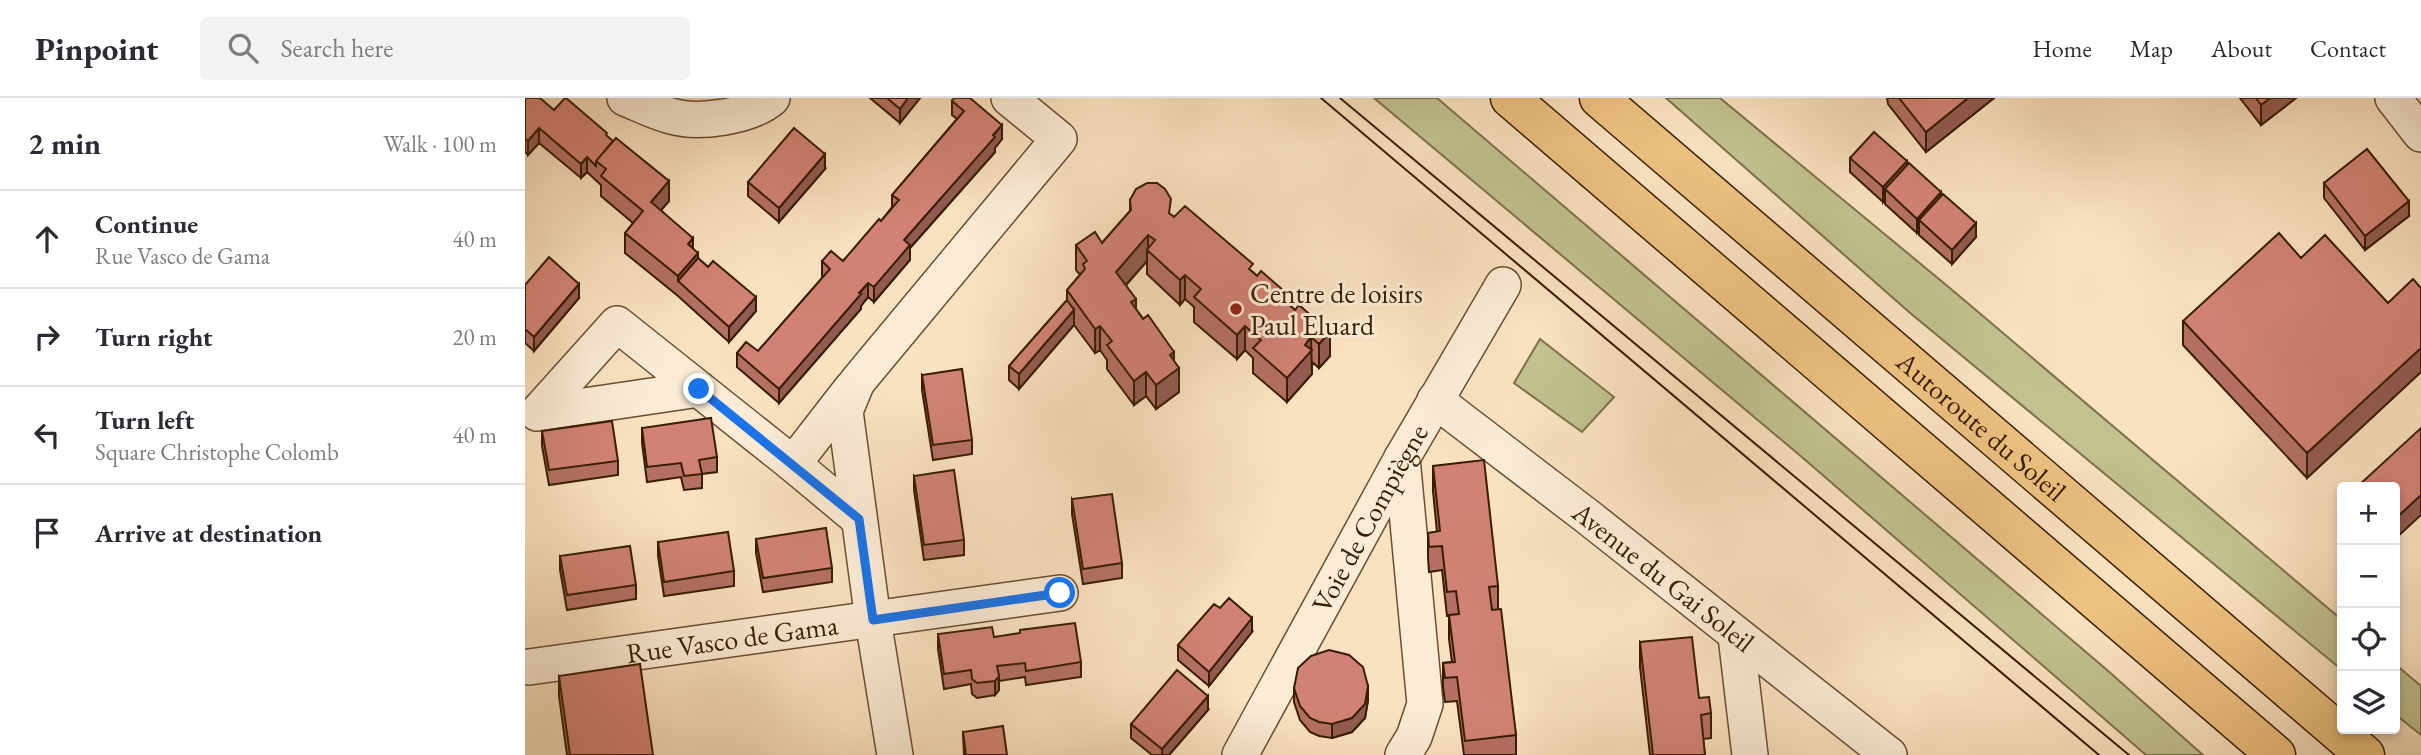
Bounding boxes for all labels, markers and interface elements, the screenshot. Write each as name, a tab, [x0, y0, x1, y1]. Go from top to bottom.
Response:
search box	[200, 17, 690, 80]
text: Pinpoint	[35, 27, 158, 70]
icon: search	[224, 29, 262, 67]
text: Search here	[280, 31, 393, 65]
text: Home	[2032, 33, 2092, 64]
text: Map	[2130, 33, 2173, 64]
text: About	[2211, 33, 2272, 64]
text: Contact	[2310, 33, 2386, 64]
text: 2 min	[28, 124, 101, 163]
text: Walk · 100 m	[383, 129, 497, 159]
text: Continue	[95, 207, 198, 241]
icon: ahead	[28, 220, 66, 258]
text: 40 m	[452, 224, 497, 254]
text: Rue Vasco de Gama	[95, 241, 270, 271]
place label: Centre de loisirs Paul Eluard	[1250, 275, 1423, 343]
marker: Centre de loisirs Paul Eluard	[1228, 301, 1244, 317]
icon: right	[28, 318, 66, 356]
text: Turn right	[95, 320, 213, 354]
text: 20 m	[452, 322, 497, 352]
street label: Autoroute du Soleil	[1888, 343, 2074, 509]
route end	[683, 373, 714, 404]
text: Turn left	[95, 403, 194, 437]
icon: left	[28, 416, 66, 454]
street label: Voie de Compiègne	[1303, 417, 1436, 619]
text: 40 m	[452, 420, 497, 450]
text: Square Christophe Colomb	[95, 437, 339, 467]
map controls	[2337, 482, 2400, 734]
button: +	[2337, 482, 2400, 545]
street label: Avenue du Gai Soleil	[1565, 493, 1762, 660]
icon: arrive	[28, 514, 66, 552]
text: Arrive at destination	[95, 516, 322, 550]
button: −	[2337, 545, 2400, 608]
route start	[1044, 577, 1075, 608]
street label: Rue Vasco de Gama	[624, 606, 841, 671]
button: locate	[2337, 608, 2400, 671]
button: layers	[2337, 671, 2400, 734]

